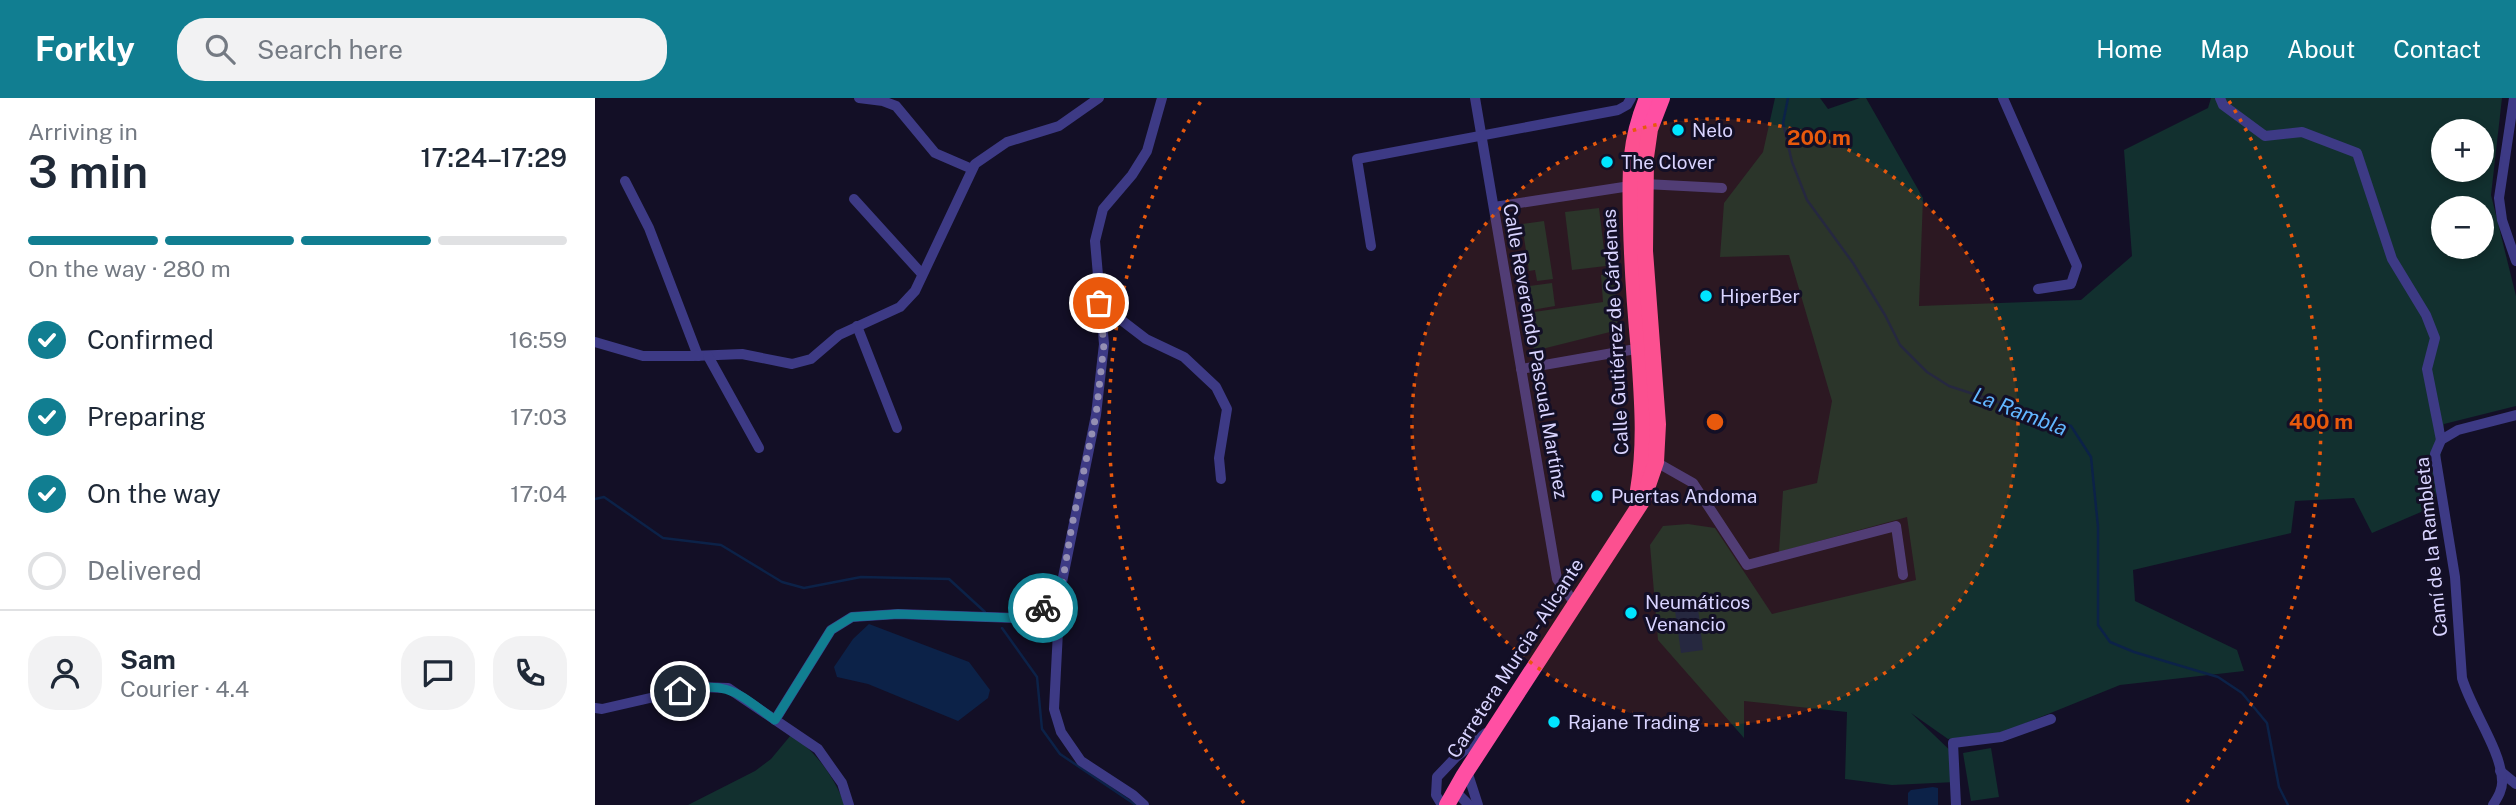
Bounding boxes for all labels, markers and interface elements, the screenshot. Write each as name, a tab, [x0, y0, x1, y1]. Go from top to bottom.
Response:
search box	[177, 18, 667, 81]
text: Forkly	[35, 30, 135, 68]
icon: search	[201, 30, 239, 68]
text: Search here	[257, 34, 403, 65]
text: Home	[2096, 35, 2162, 63]
text: Map	[2200, 35, 2249, 63]
text: About	[2287, 35, 2355, 63]
text: Contact	[2393, 35, 2481, 63]
text: Arriving in	[28, 118, 138, 145]
place label: Nelo	[1692, 119, 1733, 141]
map controls	[2431, 119, 2494, 259]
button: +	[2431, 119, 2494, 182]
marker: Nelo	[1670, 122, 1686, 138]
text: 200 m	[1787, 125, 1851, 150]
text: 17:24–17:29	[421, 142, 567, 173]
text: 3 min	[28, 144, 148, 198]
place label: The Clover	[1621, 151, 1715, 173]
marker: The Clover	[1599, 154, 1615, 170]
button: −	[2431, 196, 2494, 259]
street label: Calle Reverendo Pascual Martínez	[1499, 202, 1573, 500]
street label: Calle Gutiérrez de Cárdenas	[1598, 208, 1632, 456]
text: On the way · 280 m	[28, 255, 231, 282]
pin	[1069, 273, 1129, 333]
icon: bag	[1080, 284, 1118, 322]
place label: HiperBer	[1720, 285, 1800, 307]
marker: HiperBer	[1698, 288, 1714, 304]
icon: check	[28, 321, 66, 359]
text: Confirmed	[87, 324, 214, 355]
text: 16:59	[509, 326, 567, 353]
water label: La Rambla	[1969, 382, 2071, 441]
icon: check	[28, 398, 66, 436]
text: Preparing	[87, 401, 206, 432]
text: 17:03	[510, 403, 567, 430]
text: 400 m	[2289, 409, 2353, 434]
centre of rings	[1703, 410, 1727, 434]
street label: Camí de la Rambleta	[2411, 456, 2451, 638]
icon: check	[28, 475, 66, 513]
text: On the way	[87, 478, 221, 509]
text: 17:04	[510, 480, 567, 507]
place label: Puertas Andoma	[1611, 485, 1757, 507]
marker: Puertas Andoma	[1589, 488, 1605, 504]
street label: Carretera Murcia - Alicante	[1442, 554, 1588, 762]
text: Delivered	[87, 555, 202, 586]
courier	[1008, 573, 1078, 643]
icon: bike	[1024, 589, 1062, 627]
place label: Neumáticos Venancio	[1645, 591, 1750, 635]
marker: Neumáticos Venancio	[1623, 605, 1639, 621]
button: person	[28, 636, 102, 710]
button: chat	[401, 636, 475, 710]
button: phone	[493, 636, 567, 710]
text: Sam	[120, 644, 176, 675]
pin	[650, 661, 710, 721]
icon: home	[661, 672, 699, 710]
text: Courier · 4.4	[120, 675, 249, 702]
place label: Rajane Trading	[1568, 711, 1700, 733]
marker: Rajane Trading	[1546, 714, 1562, 730]

